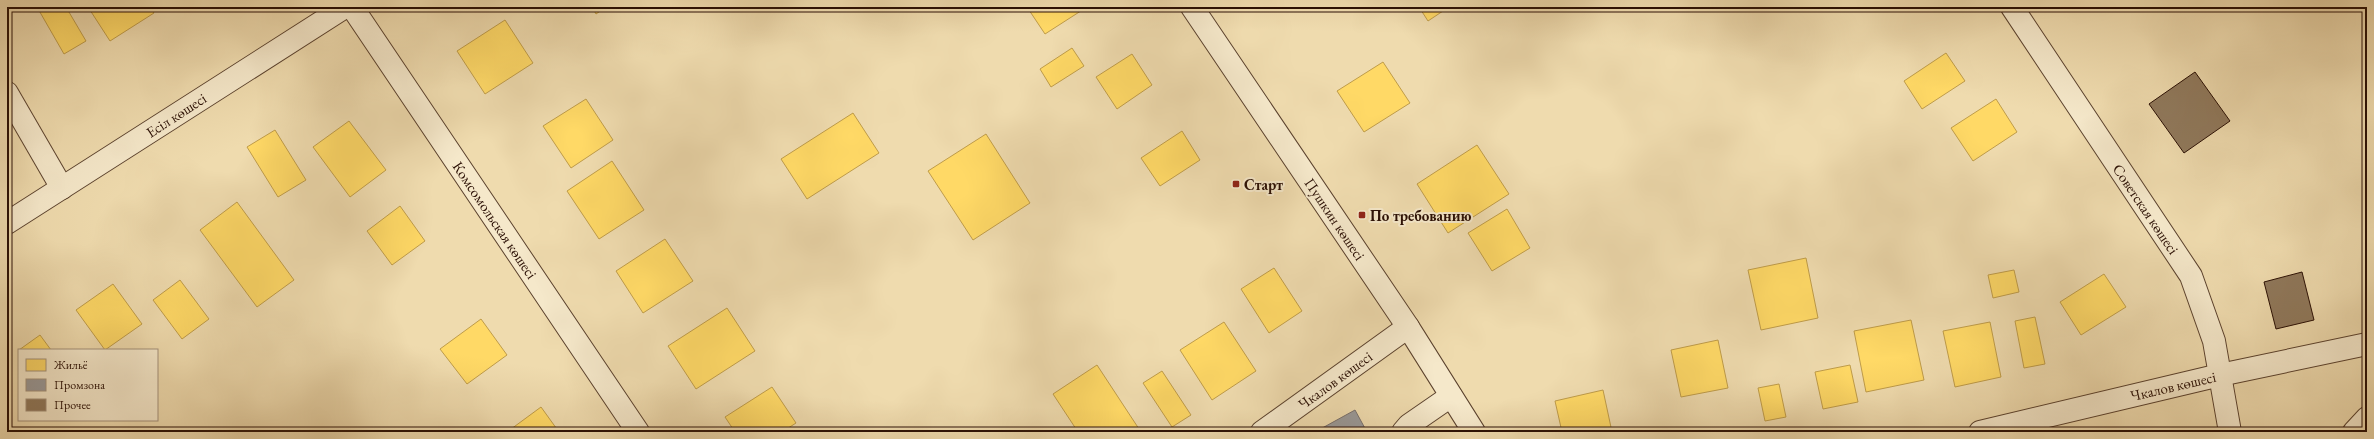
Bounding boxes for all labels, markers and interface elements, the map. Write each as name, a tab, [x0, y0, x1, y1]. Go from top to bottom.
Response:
street label: Есіл көшесі	[142, 88, 210, 142]
street label: Комсомольская көшесі	[449, 158, 542, 283]
street label: Советская көшесі	[2109, 160, 2183, 258]
street label: Пушкин көшесі	[1300, 174, 1370, 264]
place label: Старт	[1244, 175, 1283, 194]
marker: Старт	[1231, 179, 1241, 189]
place label: По требованию	[1370, 206, 1472, 225]
marker: По требованию	[1357, 210, 1367, 220]
street label: Чкалов көшесі	[1294, 346, 1376, 413]
legend	[18, 349, 158, 421]
text: Жильё	[53, 357, 88, 373]
street label: Чкалов көшесі	[2128, 367, 2218, 405]
text: Промзона	[54, 377, 105, 393]
text: Прочее	[54, 397, 91, 413]

